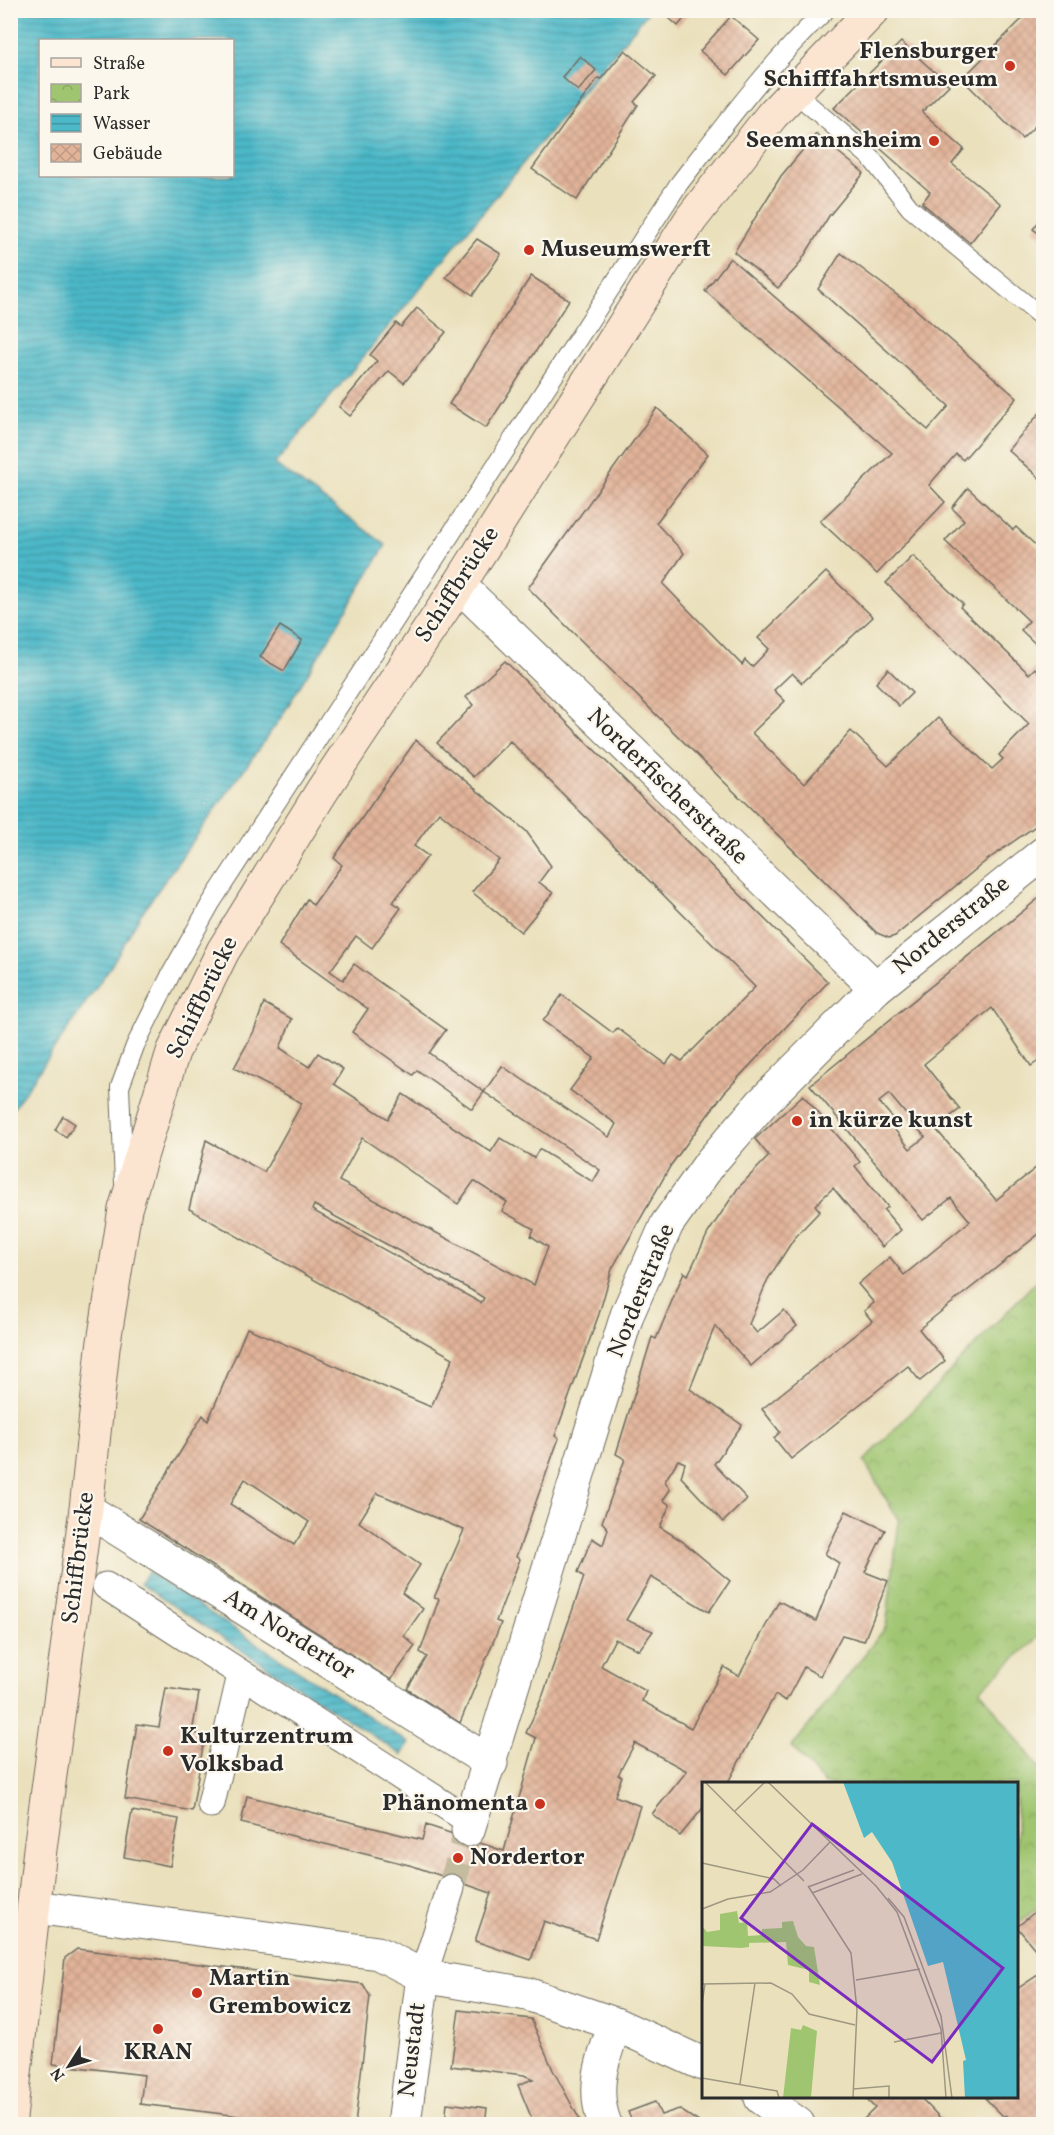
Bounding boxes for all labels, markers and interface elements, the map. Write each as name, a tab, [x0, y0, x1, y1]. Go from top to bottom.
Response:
place label: Flensburger Schifffahrtsmuseum	[763, 35, 998, 97]
legend	[39, 39, 234, 177]
text: Straße	[93, 52, 145, 77]
marker: Flensburger Schifffahrtsmuseum	[1003, 59, 1017, 73]
text: Park	[93, 82, 130, 107]
text: Wasser	[93, 112, 151, 137]
place label: Seemannsheim	[746, 124, 922, 158]
marker: Seemannsheim	[927, 134, 941, 148]
text: Gebäude	[93, 142, 162, 167]
place label: Museumswerft	[541, 233, 711, 267]
marker: Museumswerft	[522, 243, 536, 257]
street label: Schiffbrücke	[408, 520, 508, 650]
street label: Norderfischerstraße	[579, 701, 755, 873]
street label: Norderstraße	[886, 868, 1018, 984]
street label: Schiffbrücke	[159, 931, 247, 1065]
place label: in kürze kunst	[809, 1104, 973, 1138]
marker: in kürze kunst	[790, 1114, 804, 1128]
street label: Norderstraße	[600, 1219, 684, 1363]
street label: Schiffbrücke	[54, 1490, 104, 1626]
street label: Am Nordertor	[217, 1581, 361, 1689]
place label: Kulturzentrum Volksbad	[180, 1720, 354, 1782]
marker: Kulturzentrum Volksbad	[161, 1744, 175, 1758]
inset map	[702, 1782, 1018, 2099]
place label: Phänomenta	[382, 1787, 528, 1821]
marker: Phänomenta	[533, 1797, 547, 1811]
place label: Nordertor	[470, 1841, 585, 1875]
marker: Nordertor	[451, 1851, 465, 1865]
place label: Martin Grembowicz	[209, 1962, 351, 2024]
marker: Martin Grembowicz	[190, 1986, 204, 2000]
street label: Neustadt	[390, 2001, 436, 2099]
marker: KRAN	[151, 2022, 165, 2036]
north arrow	[39, 2036, 99, 2096]
place label: KRAN	[124, 2036, 192, 2070]
text: N	[46, 2062, 71, 2085]

